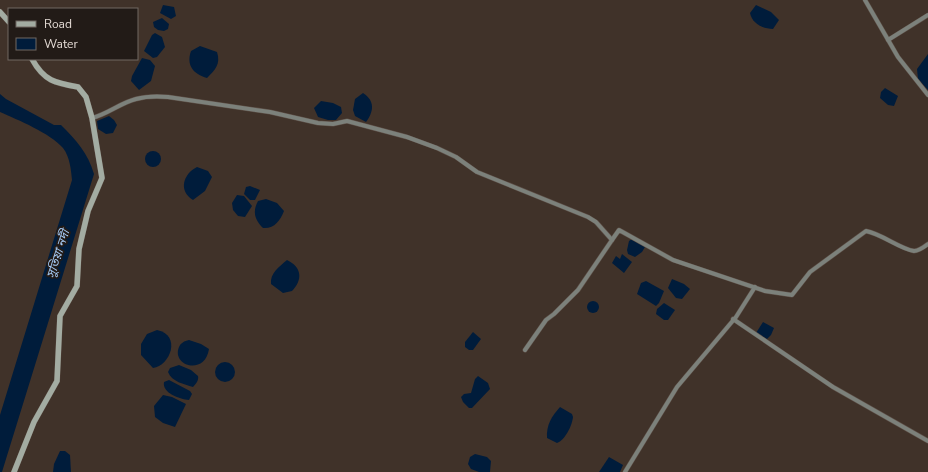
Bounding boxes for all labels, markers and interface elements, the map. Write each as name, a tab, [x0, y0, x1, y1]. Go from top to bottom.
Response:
legend	[8, 8, 138, 60]
text: Road	[44, 16, 72, 32]
text: Water	[44, 36, 78, 52]
water label: সুতিয়া নদী	[43, 225, 74, 280]

